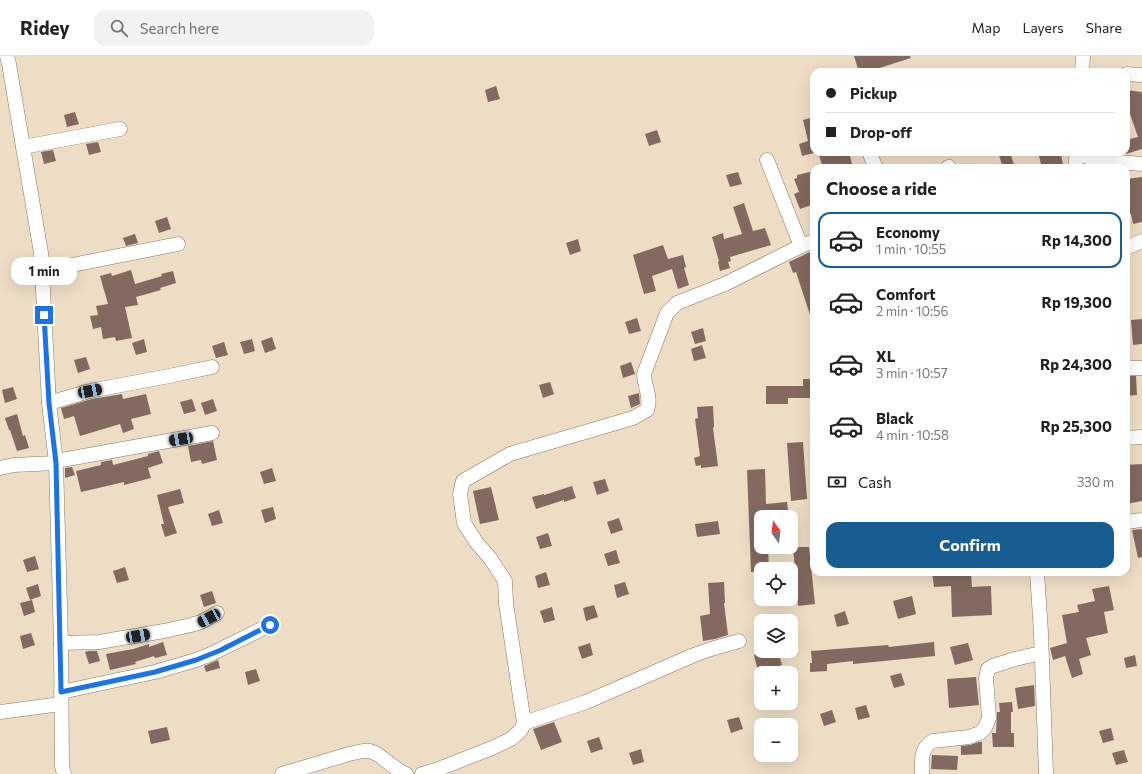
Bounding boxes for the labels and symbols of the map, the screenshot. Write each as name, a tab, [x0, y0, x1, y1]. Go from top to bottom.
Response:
callout: 1 min	[11, 257, 77, 285]
route end	[35, 306, 53, 324]
car	[77, 383, 103, 399]
car	[168, 431, 194, 447]
north arrow	[754, 510, 798, 554]
car	[196, 607, 222, 629]
route start	[261, 616, 279, 634]
car	[125, 628, 151, 644]

